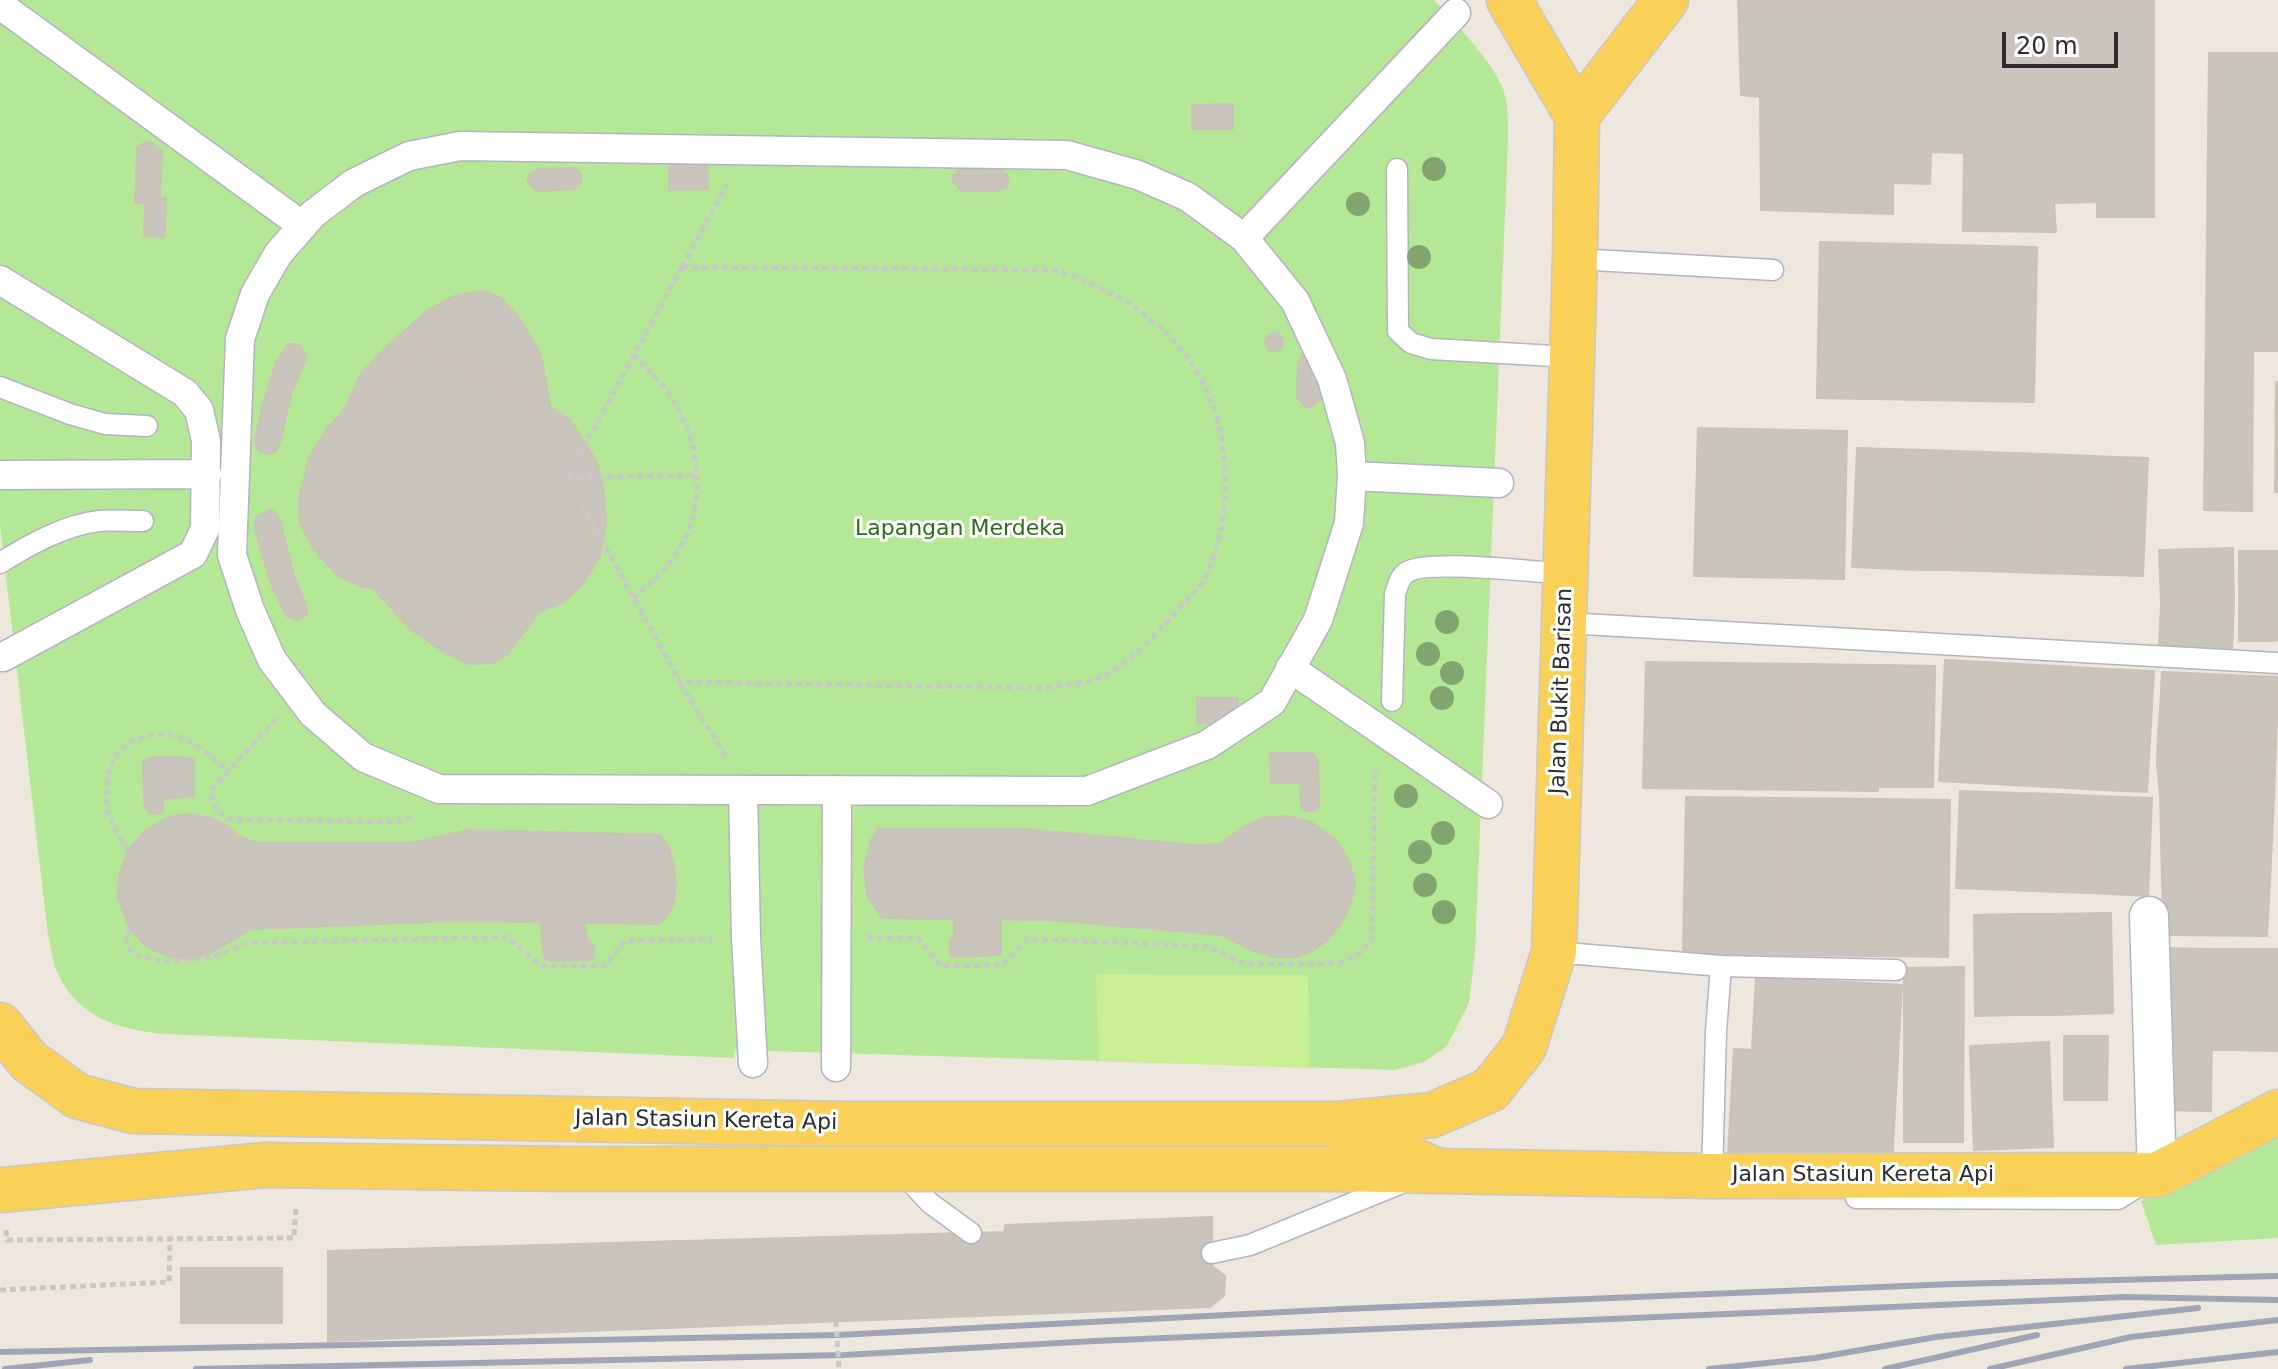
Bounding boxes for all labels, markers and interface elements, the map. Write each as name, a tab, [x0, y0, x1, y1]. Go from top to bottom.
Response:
scale bar	[2006, 16, 2122, 66]
text: 20 m	[2016, 32, 2078, 60]
park label: Lapangan Merdeka	[855, 516, 1065, 542]
street label: Jalan Bukit Barisan	[1545, 587, 1579, 795]
street label: Jalan Stasiun Kereta Api	[575, 1106, 837, 1136]
street label: Jalan Stasiun Kereta Api	[1732, 1162, 1994, 1188]

